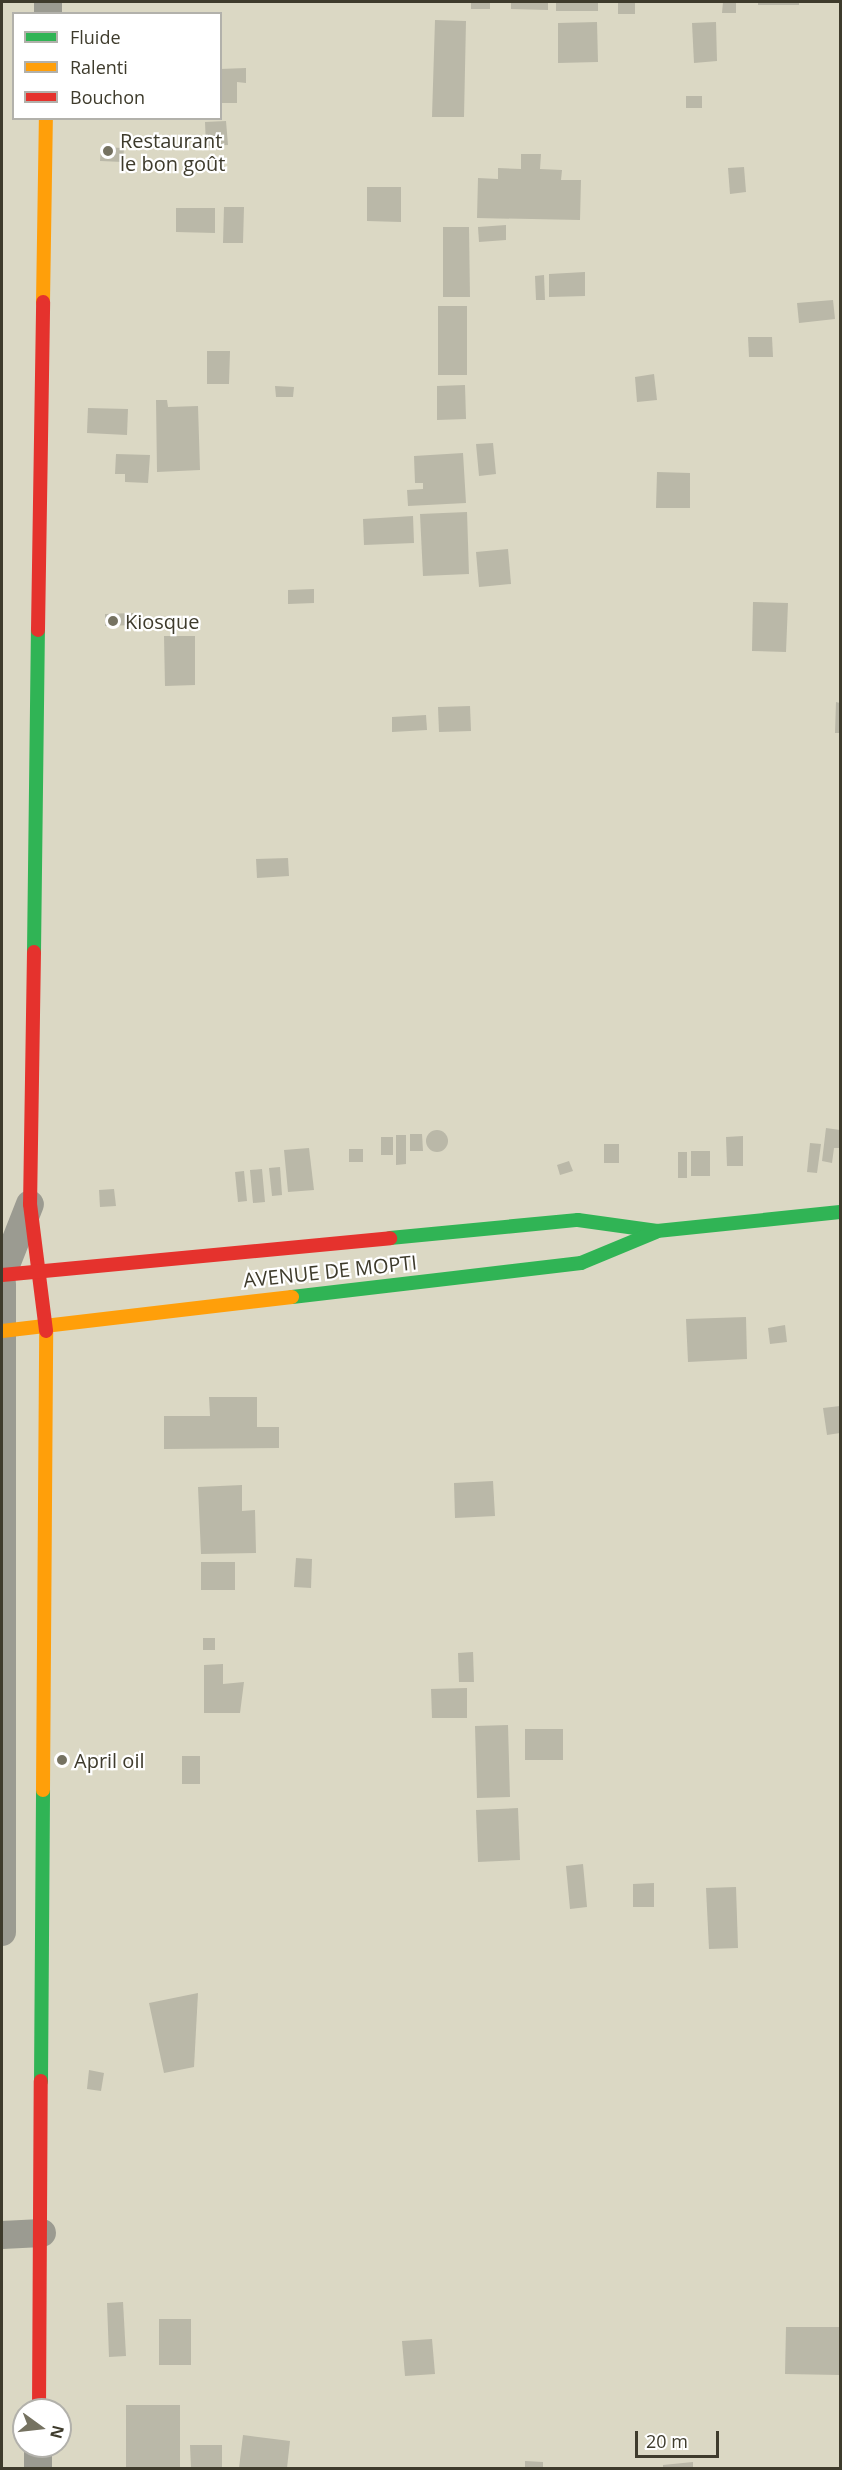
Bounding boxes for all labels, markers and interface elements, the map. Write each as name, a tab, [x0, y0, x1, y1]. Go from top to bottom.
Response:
legend	[12, 12, 222, 120]
text: Fluide	[70, 25, 121, 49]
text: Ralenti	[70, 55, 128, 79]
text: Bouchon	[70, 85, 145, 109]
place label: Restaurant le bon goût	[120, 128, 225, 175]
marker: Restaurant le bon goût	[101, 144, 115, 158]
place label: Kiosque	[125, 609, 200, 633]
marker: Kiosque	[106, 614, 120, 628]
street label: AVENUE DE MOPTI	[242, 1250, 418, 1292]
place label: April oil	[74, 1748, 144, 1772]
marker: April oil	[55, 1753, 69, 1767]
north arrow	[12, 2398, 72, 2458]
scale bar	[638, 2419, 722, 2457]
text: N	[45, 2423, 70, 2441]
text: 20 m	[646, 2429, 688, 2453]

